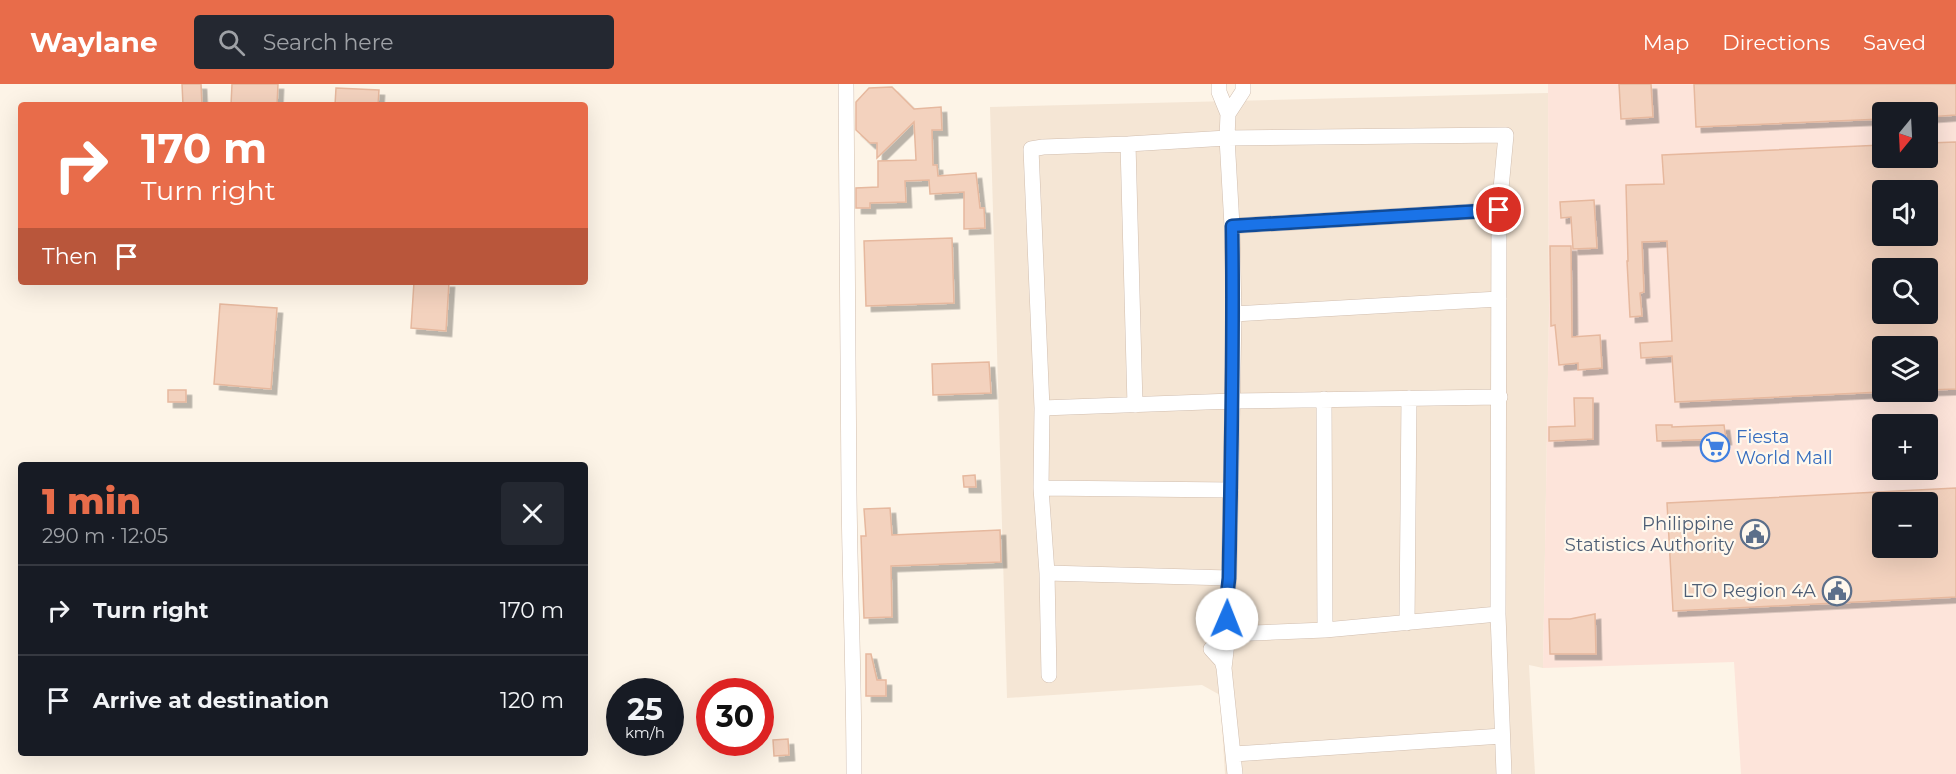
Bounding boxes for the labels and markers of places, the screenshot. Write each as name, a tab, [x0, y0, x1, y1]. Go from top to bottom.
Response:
pin	[1473, 184, 1524, 235]
place label: Fiesta World Mall	[1736, 426, 1833, 469]
supermarket icon: Fiesta World Mall	[1699, 431, 1731, 463]
place label: Philippine Statistics Authority	[1565, 513, 1734, 556]
public building icon: Philippine Statistics Authority	[1739, 518, 1771, 550]
public building icon: LTO Region 4A	[1821, 575, 1853, 607]
place label: LTO Region 4A	[1683, 580, 1816, 602]

